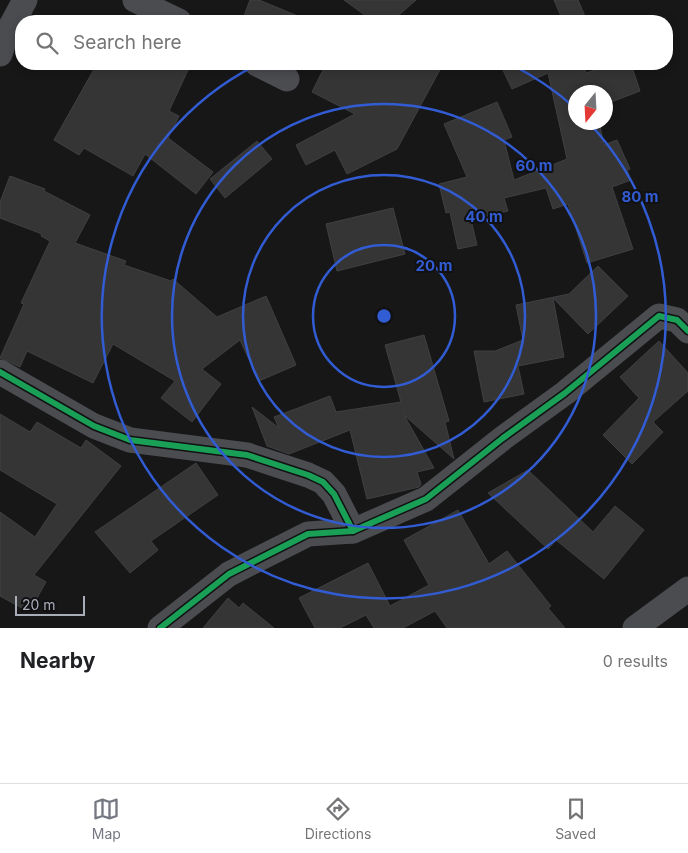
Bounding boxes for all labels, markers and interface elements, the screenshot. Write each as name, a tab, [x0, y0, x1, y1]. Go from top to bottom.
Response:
search box	[15, 15, 673, 70]
icon: search	[33, 29, 61, 57]
text: Search here	[73, 31, 182, 54]
north arrow	[568, 85, 613, 130]
text: 60 m	[515, 156, 553, 175]
text: 80 m	[621, 187, 659, 206]
text: 40 m	[465, 207, 503, 226]
text: 20 m	[416, 256, 452, 275]
centre of rings	[375, 307, 393, 325]
scale bar	[15, 593, 85, 616]
text: 20 m	[22, 596, 56, 613]
text: Nearby	[20, 648, 95, 673]
text: 0 results	[603, 651, 668, 671]
tab: Map	[92, 795, 121, 842]
tab: Directions	[305, 795, 371, 842]
tab: Saved	[555, 795, 596, 842]

